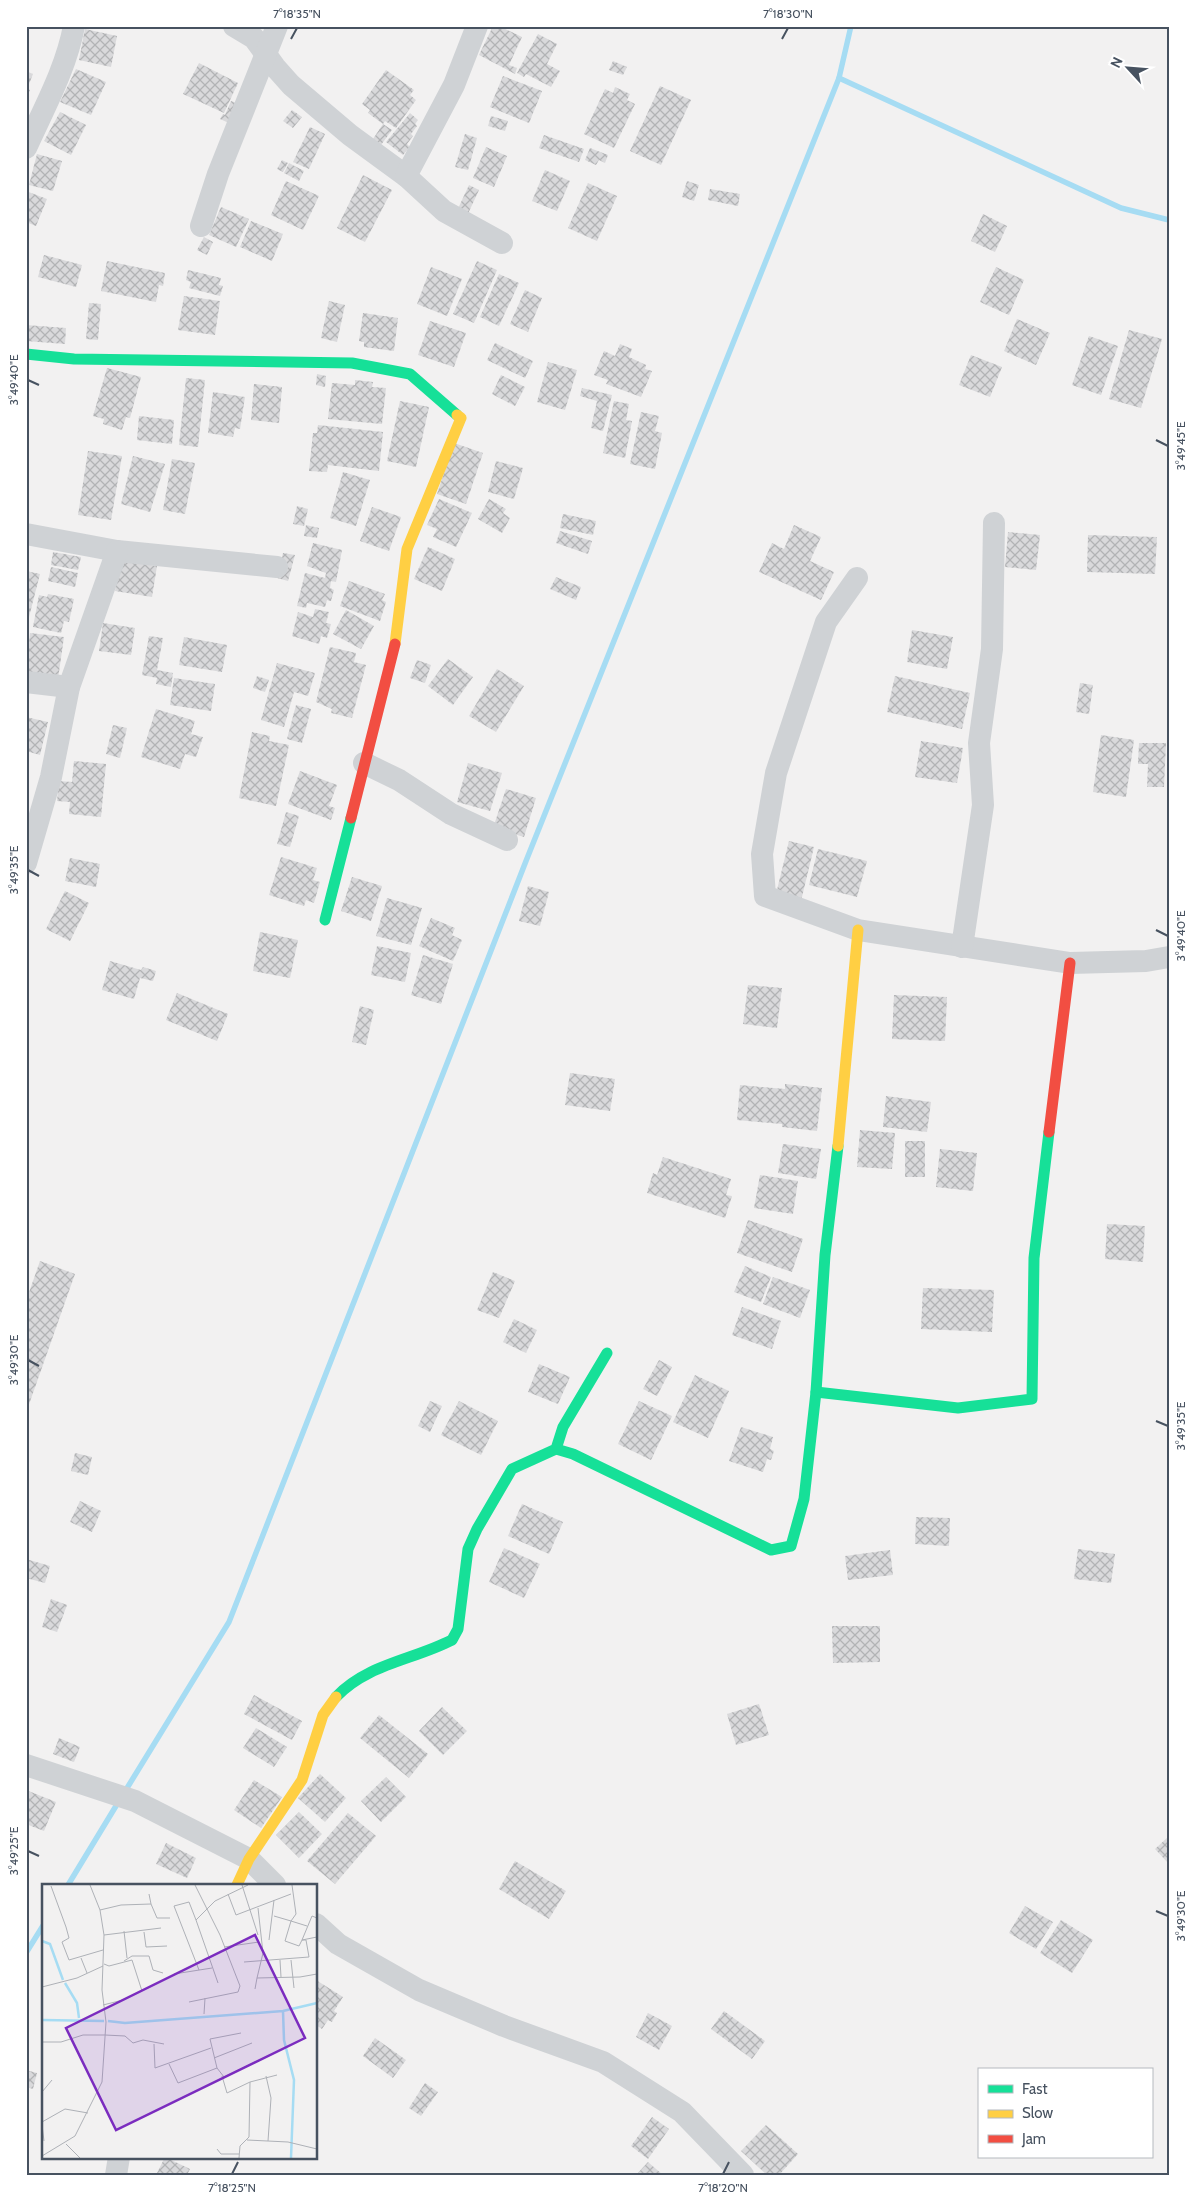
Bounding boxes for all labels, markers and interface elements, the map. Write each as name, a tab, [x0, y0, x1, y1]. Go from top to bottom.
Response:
text: 7°18'35"N	[273, 6, 321, 21]
text: 7°18'30"N	[763, 6, 813, 21]
north arrow	[1102, 42, 1152, 92]
text: N	[1106, 54, 1127, 71]
text: 3°49'40"E	[6, 354, 21, 406]
text: 3°49'45"E	[1173, 421, 1188, 471]
text: 3°49'35"E	[6, 845, 21, 894]
text: 3°49'40"E	[1173, 910, 1188, 962]
text: 3°49'30"E	[6, 1334, 21, 1385]
text: 3°49'35"E	[1173, 1401, 1188, 1450]
text: 3°49'25"E	[6, 1826, 21, 1875]
inset map	[42, 1884, 318, 2158]
text: 3°49'30"E	[1173, 1890, 1188, 1941]
legend	[978, 2068, 1152, 2158]
text: Fast	[1022, 2080, 1047, 2098]
text: Slow	[1022, 2104, 1053, 2122]
text: Jam	[1021, 2130, 1046, 2148]
text: 7°18'25"N	[208, 2180, 256, 2195]
text: 7°18'20"N	[698, 2180, 748, 2195]

